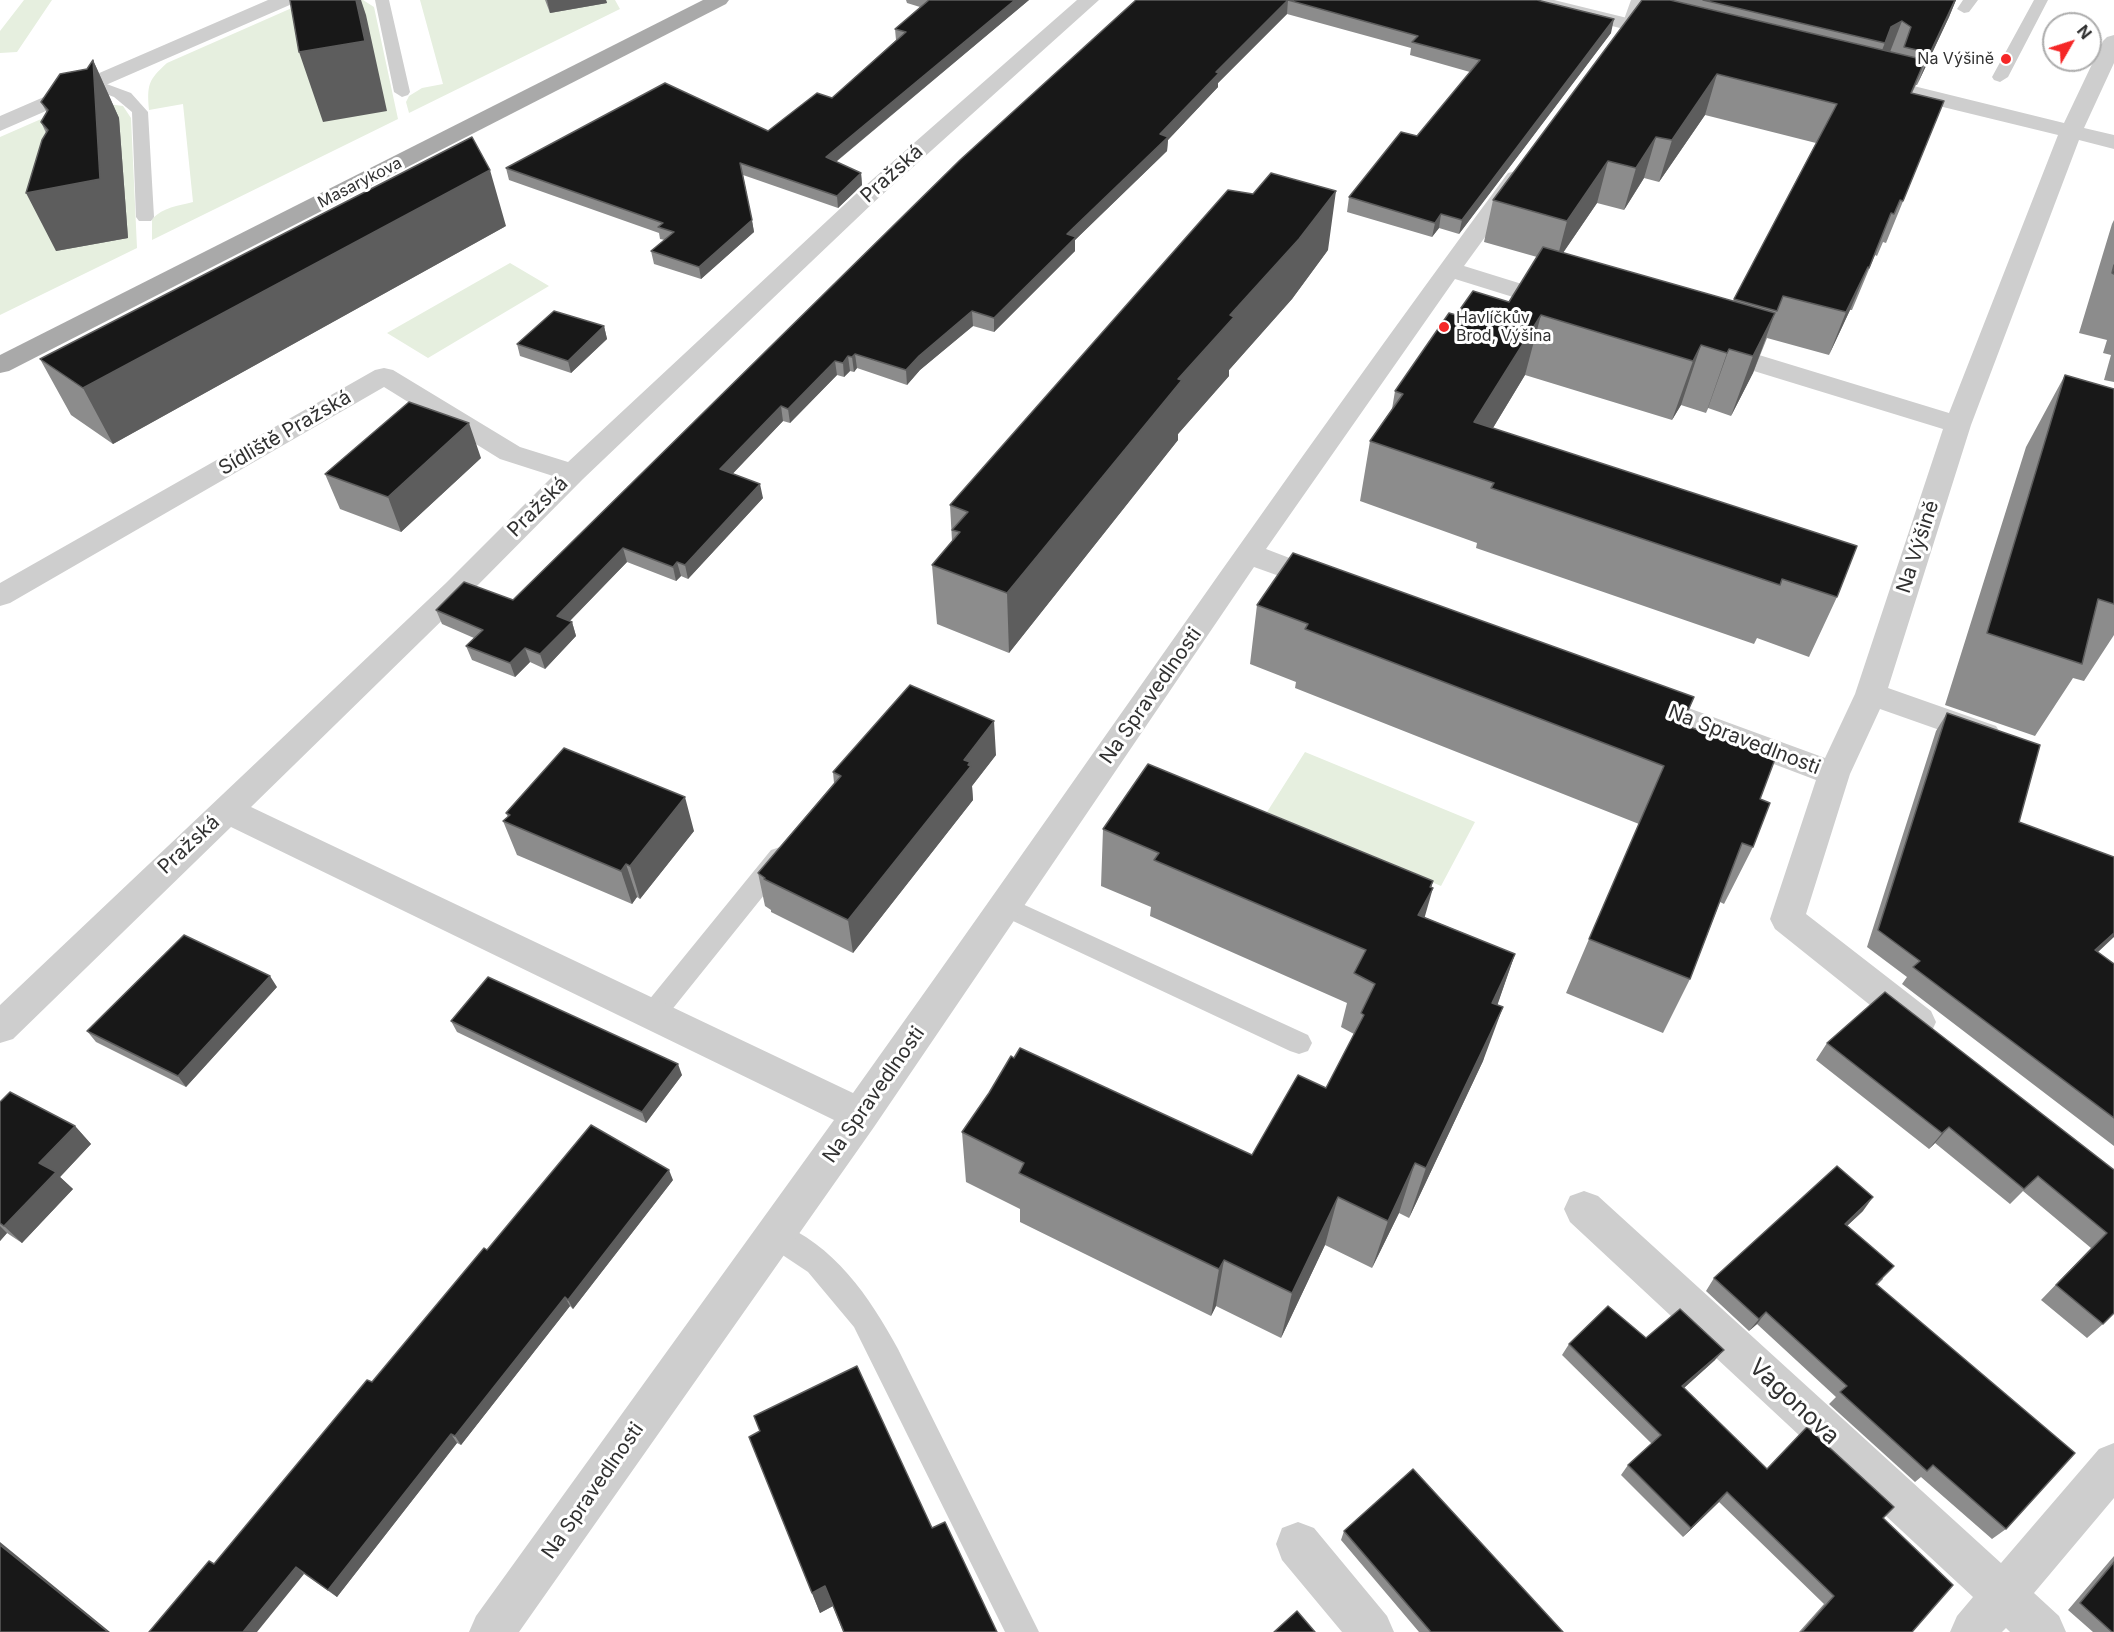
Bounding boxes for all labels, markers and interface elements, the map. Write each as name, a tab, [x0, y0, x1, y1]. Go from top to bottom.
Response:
north arrow	[2042, 12, 2102, 72]
text: N	[2073, 21, 2096, 43]
place label: Na Výšině	[1917, 49, 1994, 69]
marker: Na Výšině	[1999, 52, 2013, 66]
street label: Pražská	[856, 140, 928, 208]
street label: Masarykova	[315, 154, 405, 212]
place label: Havlíčkův Brod, Výšina	[1456, 308, 1552, 346]
marker: Havlíčkův Brod, Výšina	[1437, 320, 1451, 334]
street label: Sídliště Pražská	[214, 385, 356, 481]
street label: Pražská	[503, 472, 573, 542]
street label: Na Výšině	[1892, 498, 1944, 596]
street label: Na Spravedlnosti	[1095, 623, 1207, 769]
street label: Na Spravedlnosti	[1665, 700, 1823, 780]
street label: Pražská	[153, 811, 225, 879]
street label: Na Spravedlnosti	[818, 1022, 930, 1168]
street label: Vagonova	[1743, 1353, 1845, 1451]
street label: Na Spravedlnosti	[537, 1418, 649, 1564]

